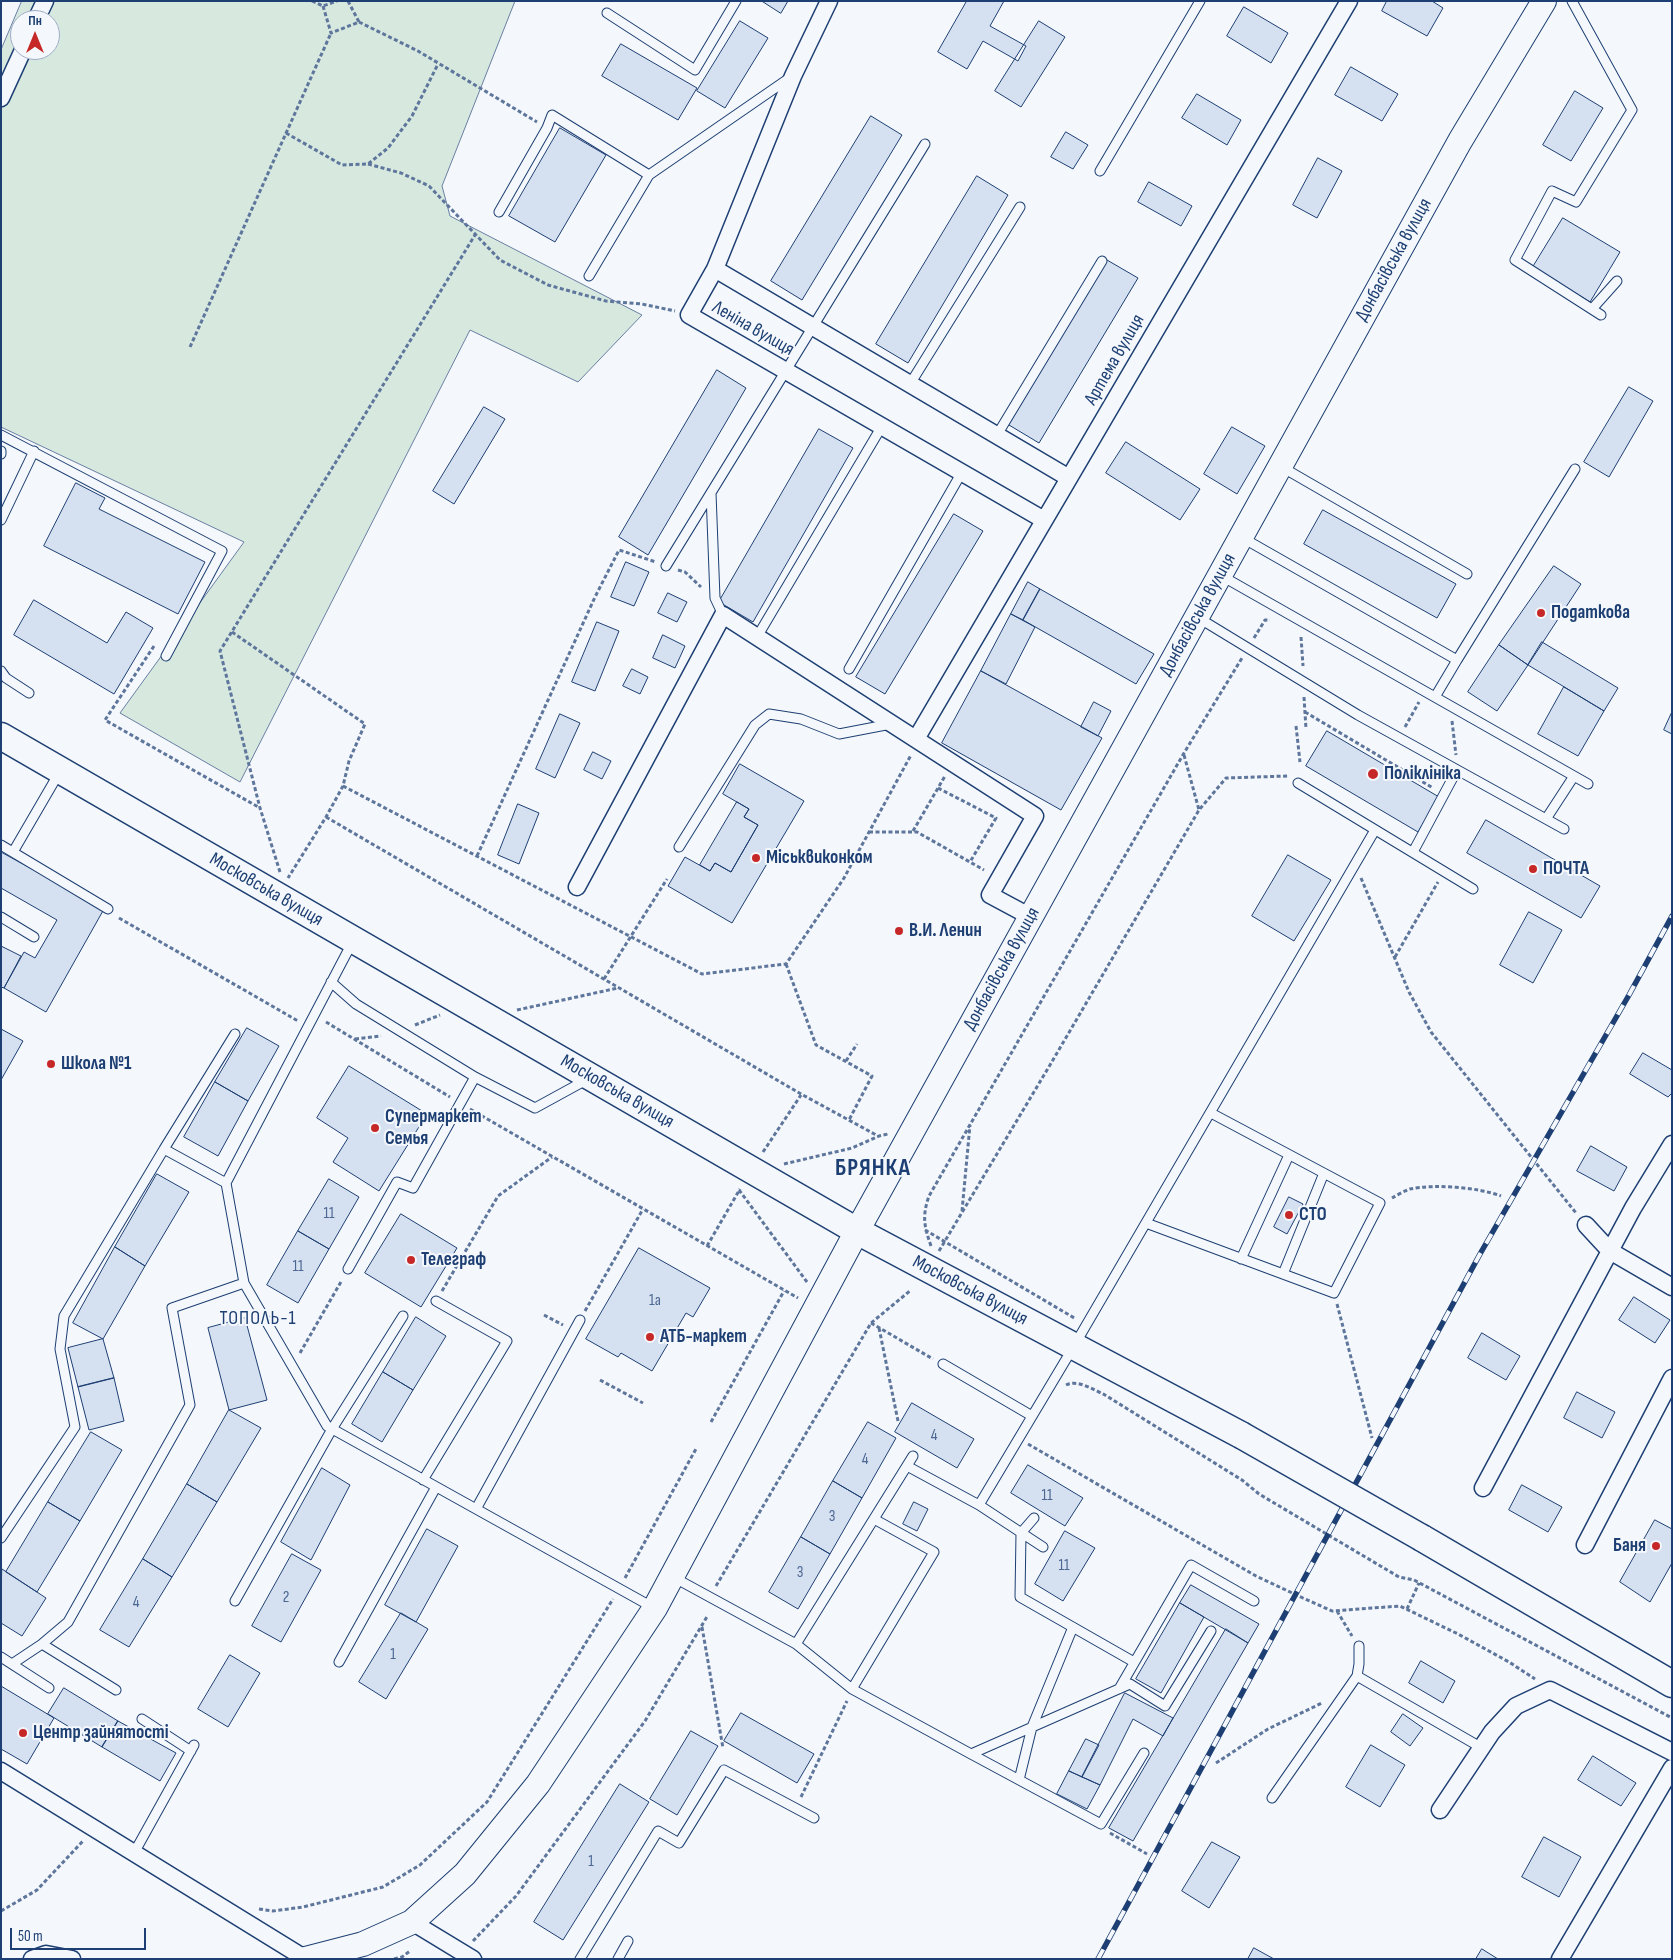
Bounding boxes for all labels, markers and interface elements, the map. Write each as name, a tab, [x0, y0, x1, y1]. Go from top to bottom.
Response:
north arrow	[10, 10, 60, 60]
text: Пн	[28, 12, 42, 29]
street label: Донбасівська вулиця	[1351, 195, 1437, 325]
street label: Леніна вулиця	[708, 296, 798, 362]
street label: Артема вулиця	[1080, 311, 1150, 409]
street label: Донбасівська вулиця	[1155, 550, 1241, 680]
place label: Податкова	[1551, 602, 1630, 624]
marker: Податкова	[1535, 607, 1547, 619]
place label: Поліклініка	[1384, 763, 1461, 785]
marker: Поліклініка	[1366, 767, 1380, 781]
place label: Міськвиконком	[766, 847, 872, 869]
street label: Московська вулиця	[205, 848, 327, 932]
marker: Міськвиконком	[750, 852, 762, 864]
place label: ПОЧТА	[1543, 858, 1589, 880]
marker: ПОЧТА	[1527, 863, 1539, 875]
street label: Донбасівська вулиця	[959, 904, 1045, 1034]
place label: В.И. Ленин	[909, 920, 982, 942]
marker: В.И. Ленин	[893, 925, 905, 937]
street label: Московська вулиця	[556, 1050, 678, 1134]
place label: Школа №1	[61, 1053, 132, 1075]
marker: Школа №1	[45, 1058, 57, 1070]
place label: Супермаркет Семья	[385, 1106, 482, 1150]
marker: Супермаркет Семья	[369, 1122, 381, 1134]
district label: БРЯНКА	[834, 1155, 912, 1183]
house number: 11	[323, 1204, 335, 1224]
place label: СТО	[1299, 1204, 1327, 1226]
marker: СТО	[1283, 1209, 1295, 1221]
place label: Телеграф	[421, 1249, 486, 1271]
street label: Московська вулиця	[908, 1251, 1032, 1331]
marker: Телеграф	[405, 1254, 417, 1266]
house number: 11	[292, 1257, 304, 1277]
house number: 1а	[649, 1291, 661, 1311]
district label: ТОПОЛЬ-1	[218, 1307, 298, 1331]
place label: АТБ-маркет	[660, 1326, 747, 1348]
marker: АТБ-маркет	[644, 1331, 656, 1343]
house number: 4	[931, 1426, 937, 1446]
house number: 4	[862, 1450, 868, 1470]
house number: 11	[1041, 1486, 1053, 1506]
house number: 3	[829, 1507, 835, 1527]
place label: Баня	[1613, 1535, 1646, 1557]
marker: Баня	[1650, 1540, 1662, 1552]
house number: 11	[1058, 1556, 1070, 1576]
house number: 3	[797, 1563, 803, 1583]
house number: 2	[283, 1588, 289, 1608]
house number: 4	[133, 1593, 139, 1613]
house number: 1	[390, 1645, 396, 1665]
place label: Центр зайнятості	[33, 1722, 169, 1744]
marker: Центр зайнятості	[17, 1727, 29, 1739]
house number: 1	[588, 1852, 594, 1872]
scale bar	[12, 1918, 149, 1950]
text: 50 m	[18, 1927, 43, 1946]

